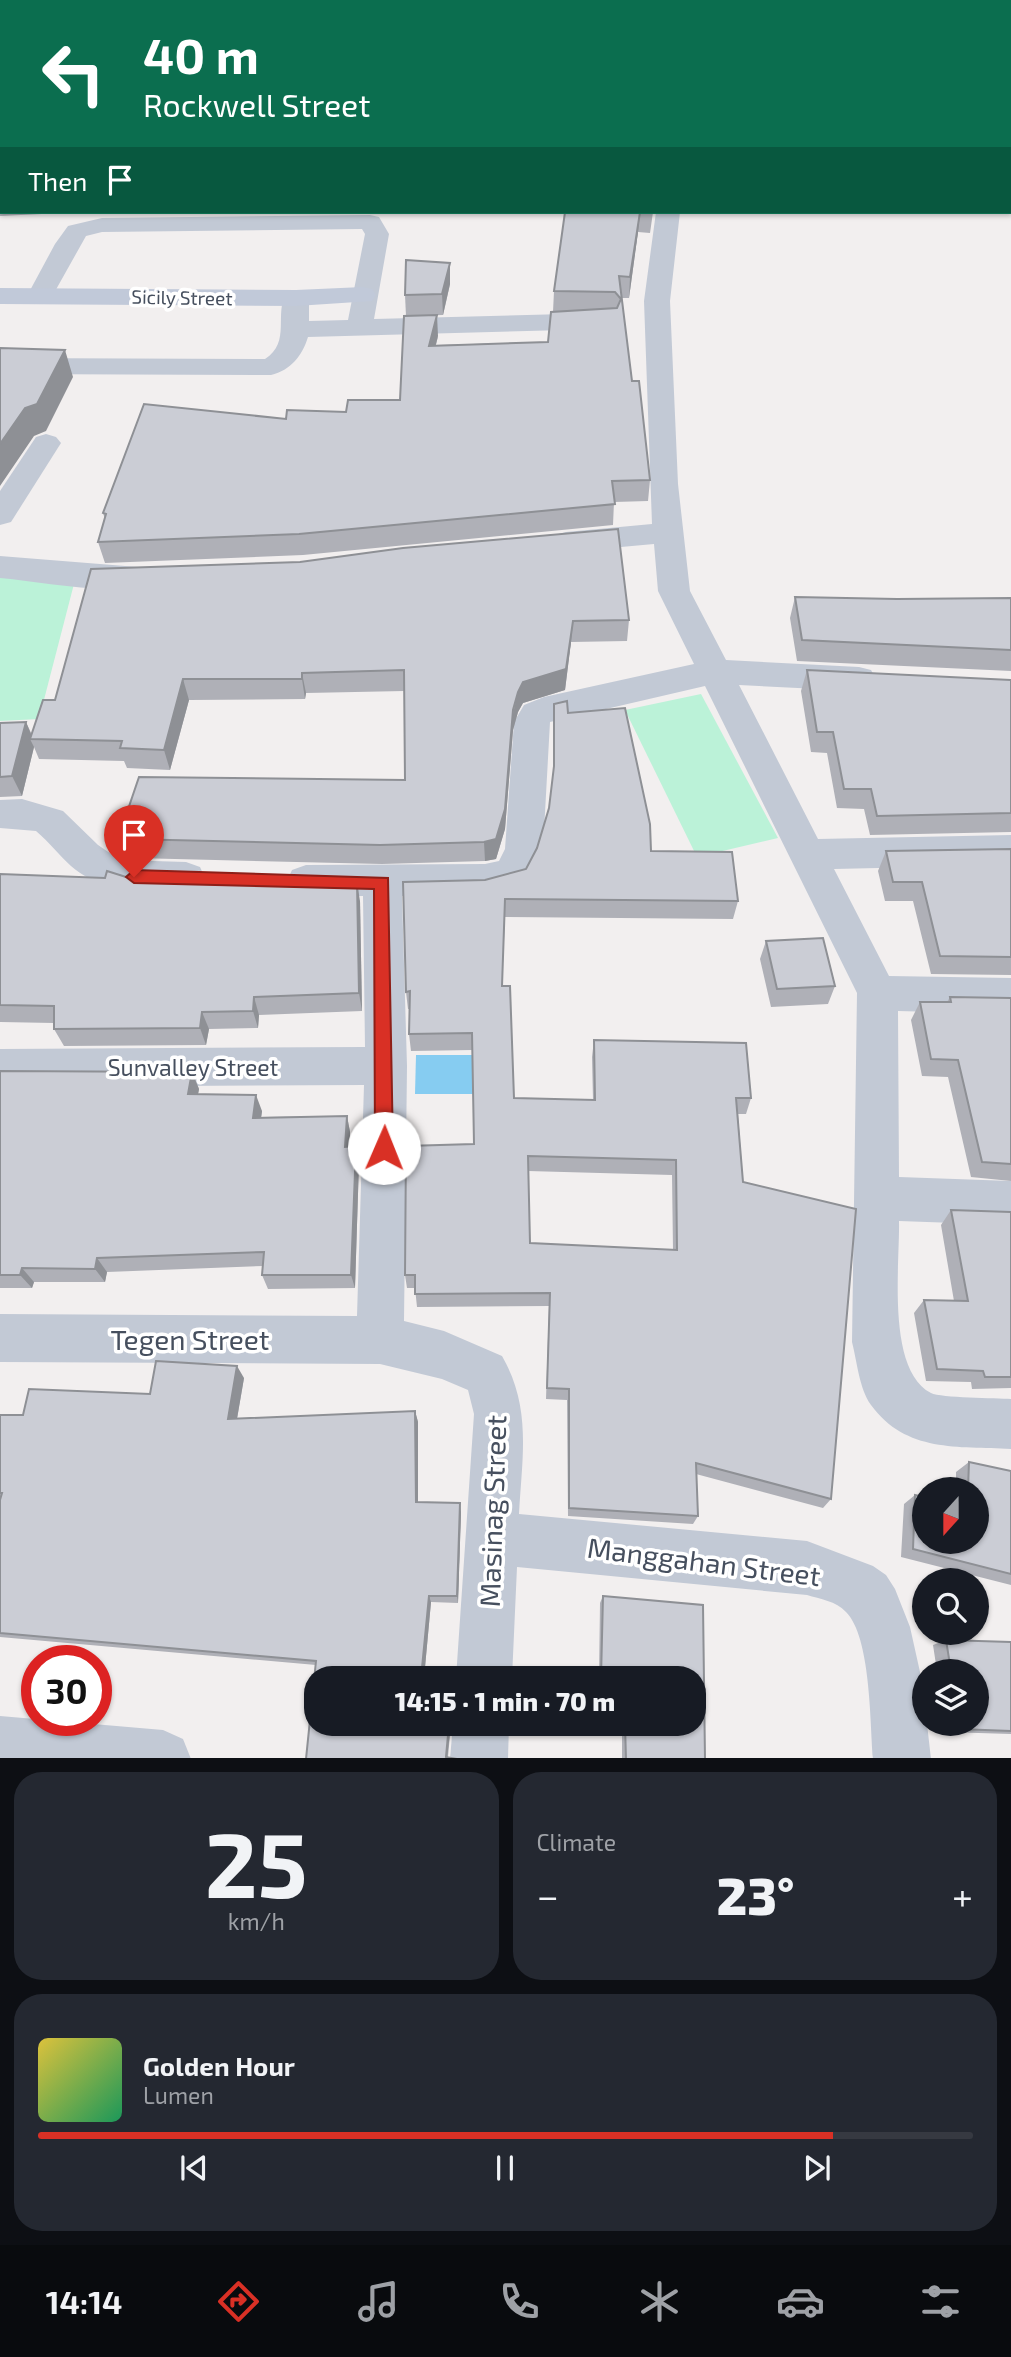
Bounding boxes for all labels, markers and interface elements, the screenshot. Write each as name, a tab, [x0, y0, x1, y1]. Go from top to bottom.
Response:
text: 40 m	[143, 25, 259, 84]
icon: left	[28, 28, 119, 119]
text: Rockwell Street	[143, 85, 370, 123]
icon: arrive	[101, 161, 139, 199]
text: Then	[28, 165, 87, 196]
street label: Sicily Street	[131, 285, 233, 309]
pin	[104, 805, 164, 877]
icon: arrive	[115, 816, 153, 854]
street label: Sunvalley Street	[108, 1053, 279, 1081]
position arrow	[347, 1111, 421, 1185]
street label: Tegen Street	[110, 1322, 270, 1356]
street label: Masinag Street	[472, 1414, 512, 1608]
north arrow	[912, 1477, 989, 1554]
map controls	[912, 1477, 989, 1736]
street label: Manggahan Street	[585, 1530, 823, 1592]
button: search	[912, 1568, 989, 1645]
speed limit sign: 30	[21, 1645, 112, 1736]
button: layers	[912, 1659, 989, 1736]
text: 14:15 · 1 min · 70 m	[395, 1685, 615, 1716]
text: 25	[205, 1807, 308, 1916]
text: Climate	[537, 1828, 616, 1856]
text: 23°	[716, 1863, 794, 1925]
text: −	[537, 1872, 559, 1918]
text: +	[952, 1872, 973, 1918]
text: km/h	[228, 1907, 285, 1935]
text: Golden Hour	[143, 2050, 295, 2081]
text: Lumen	[143, 2081, 214, 2109]
icon: previous	[175, 2149, 213, 2187]
icon: pause	[486, 2149, 524, 2187]
icon: next	[798, 2149, 836, 2187]
icon: directions	[214, 2277, 263, 2326]
icon: music	[354, 2277, 403, 2326]
icon: phone	[495, 2277, 544, 2326]
icon: climate	[635, 2277, 684, 2326]
icon: car	[776, 2277, 825, 2326]
icon: filters	[916, 2277, 965, 2326]
text: 14:14	[46, 2282, 122, 2320]

